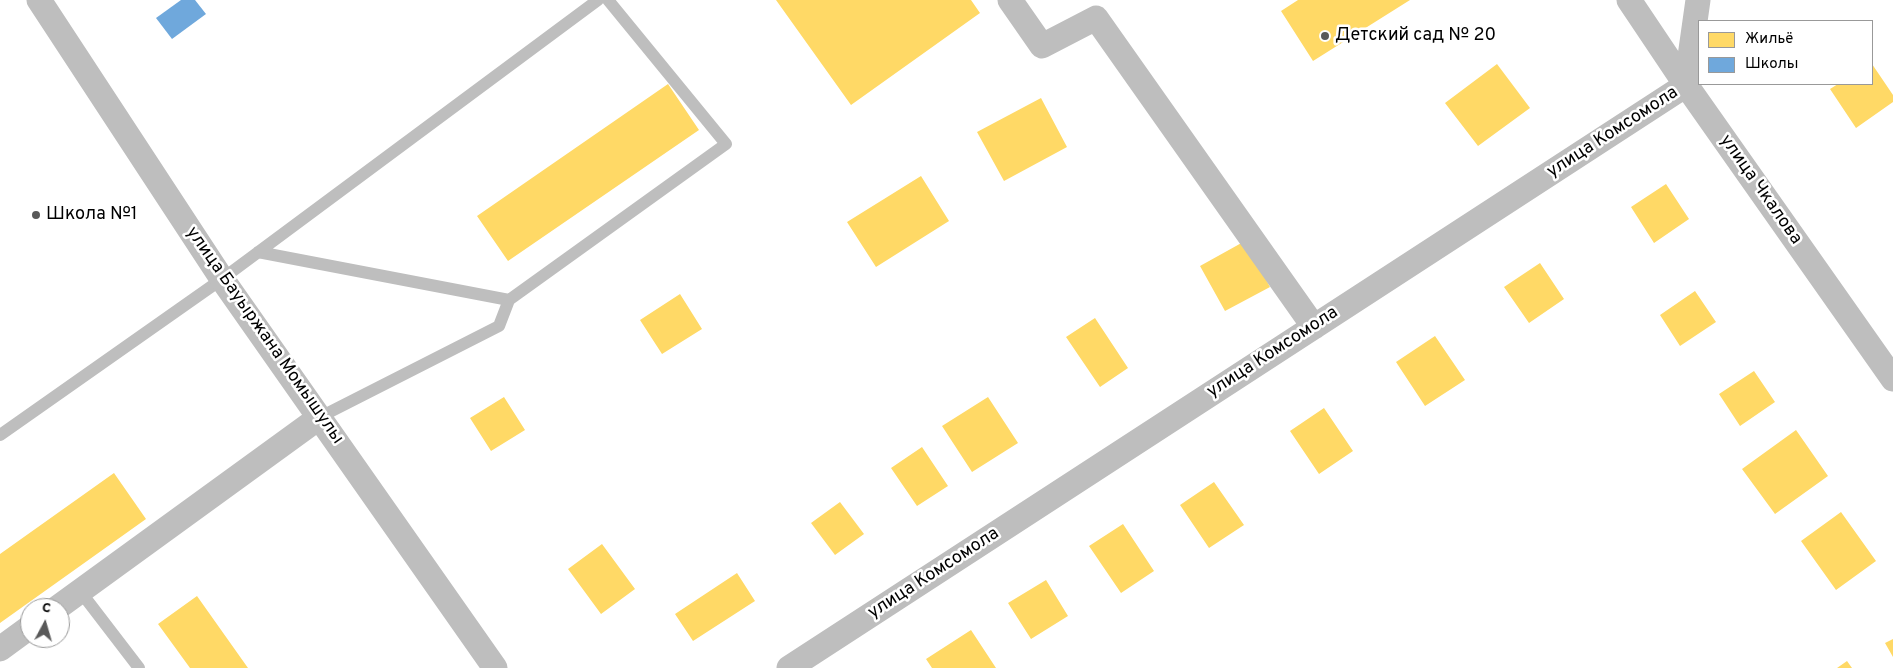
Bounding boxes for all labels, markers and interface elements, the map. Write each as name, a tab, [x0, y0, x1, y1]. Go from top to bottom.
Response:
legend	[1698, 20, 1873, 85]
place label: Детский сад № 20	[1335, 25, 1496, 47]
marker: Детский сад № 20	[1319, 30, 1331, 42]
text: Жильё	[1745, 30, 1793, 49]
text: Школы	[1745, 55, 1799, 74]
street label: улица Комсомола	[1543, 83, 1683, 183]
street label: улица Чкалова	[1714, 131, 1806, 249]
place label: Школа №1	[46, 204, 138, 226]
marker: Школа №1	[30, 209, 42, 221]
street label: улица Бауыржана Момышулы	[180, 223, 348, 449]
street label: улица Комсомола	[1203, 303, 1343, 403]
street label: улица Комсомола	[864, 524, 1004, 624]
north arrow	[20, 598, 70, 648]
text: С	[41, 600, 52, 618]

